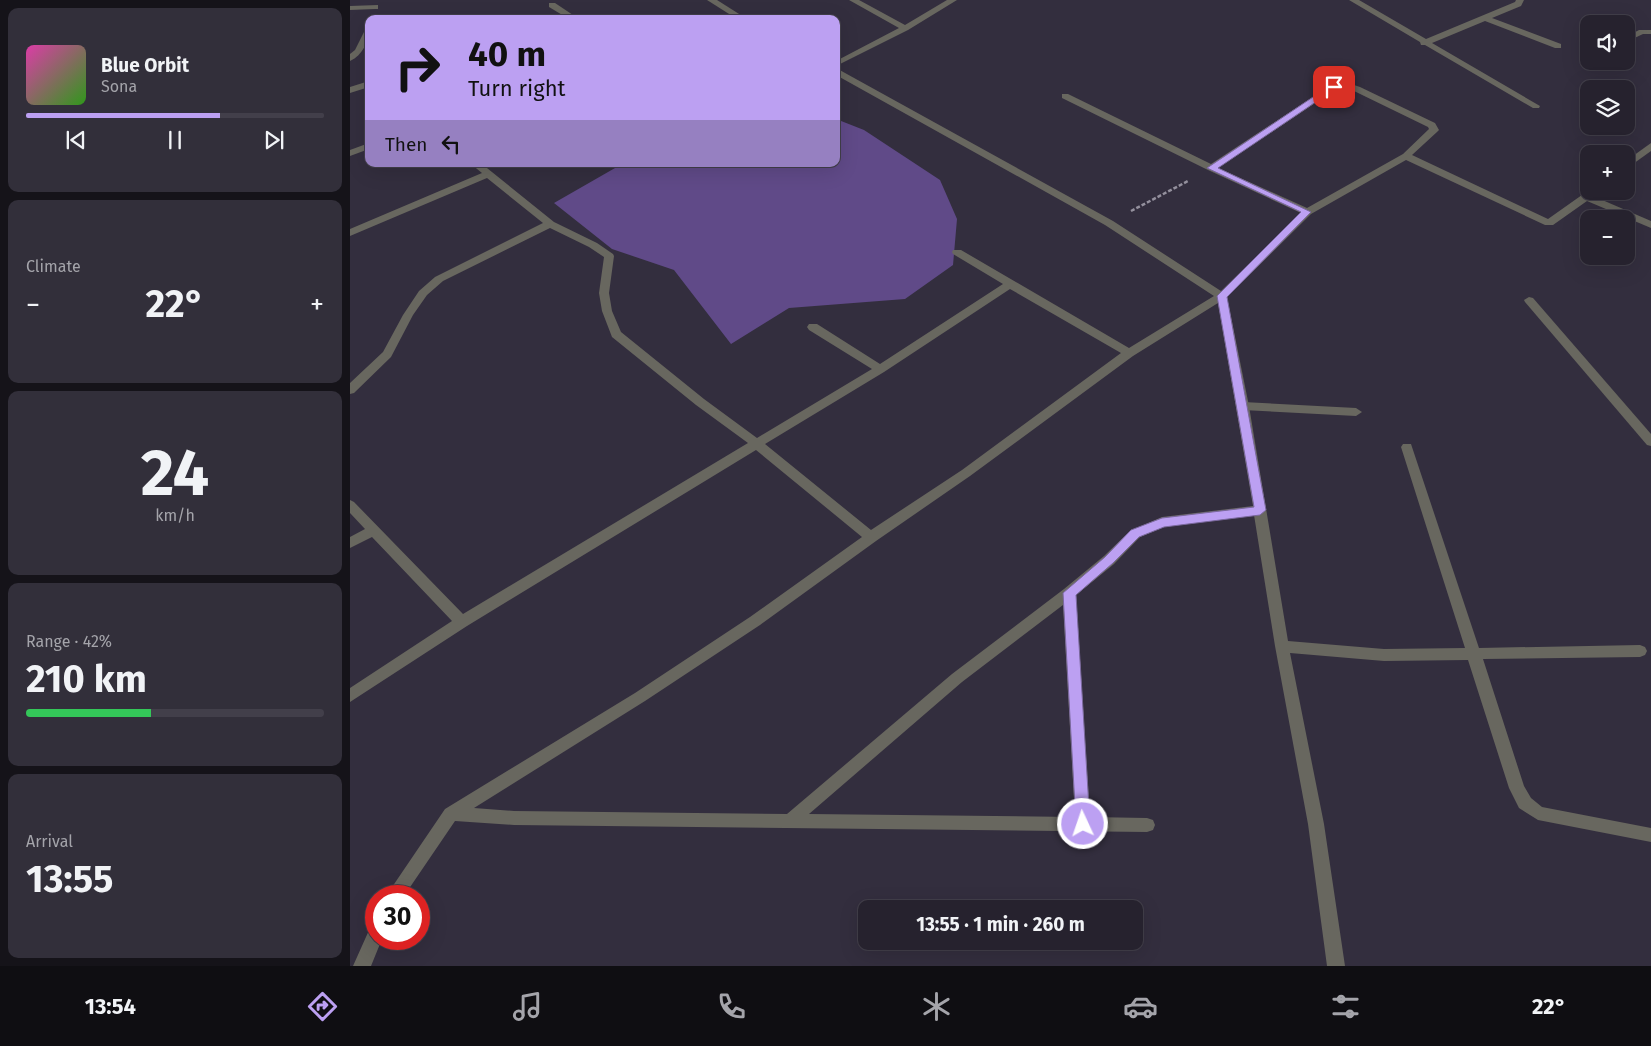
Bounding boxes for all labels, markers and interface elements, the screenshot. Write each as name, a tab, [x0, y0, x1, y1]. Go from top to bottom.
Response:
map controls	[1580, 15, 1635, 265]
button: sound	[1580, 15, 1635, 70]
text: 40 m	[468, 33, 546, 75]
icon: right	[385, 35, 450, 100]
text: Blue Orbit	[101, 54, 189, 77]
pin	[1313, 66, 1355, 108]
icon: arrive	[1320, 73, 1348, 101]
text: Turn right	[468, 75, 565, 102]
text: Sona	[101, 77, 137, 96]
button: layers	[1580, 80, 1635, 135]
icon: previous	[62, 126, 90, 154]
icon: pause	[161, 126, 189, 154]
icon: next	[260, 126, 288, 154]
icon: left	[437, 130, 465, 158]
text: Then	[385, 133, 427, 156]
button: +	[1580, 145, 1635, 200]
button: −	[1580, 210, 1635, 265]
text: Climate	[26, 257, 81, 276]
text: 22°	[145, 281, 205, 327]
text: −	[26, 288, 40, 321]
text: +	[310, 288, 324, 321]
text: 24	[141, 434, 209, 512]
text: km/h	[155, 506, 195, 525]
text: Range · 42%	[26, 632, 112, 651]
text: 210 km	[26, 656, 147, 702]
position arrow	[1056, 797, 1108, 849]
text: Arrival	[26, 832, 73, 851]
text: 13:55	[26, 856, 113, 902]
speed limit sign: 30	[365, 885, 430, 950]
text: 13:55 · 1 min · 260 m	[916, 913, 1085, 936]
icon: directions	[305, 989, 340, 1024]
icon: music	[510, 989, 545, 1024]
icon: phone	[714, 989, 749, 1024]
icon: climate	[919, 989, 954, 1024]
icon: car	[1123, 989, 1158, 1024]
icon: filters	[1328, 989, 1363, 1024]
text: 13:54	[85, 993, 136, 1020]
text: 22°	[1532, 993, 1566, 1020]

